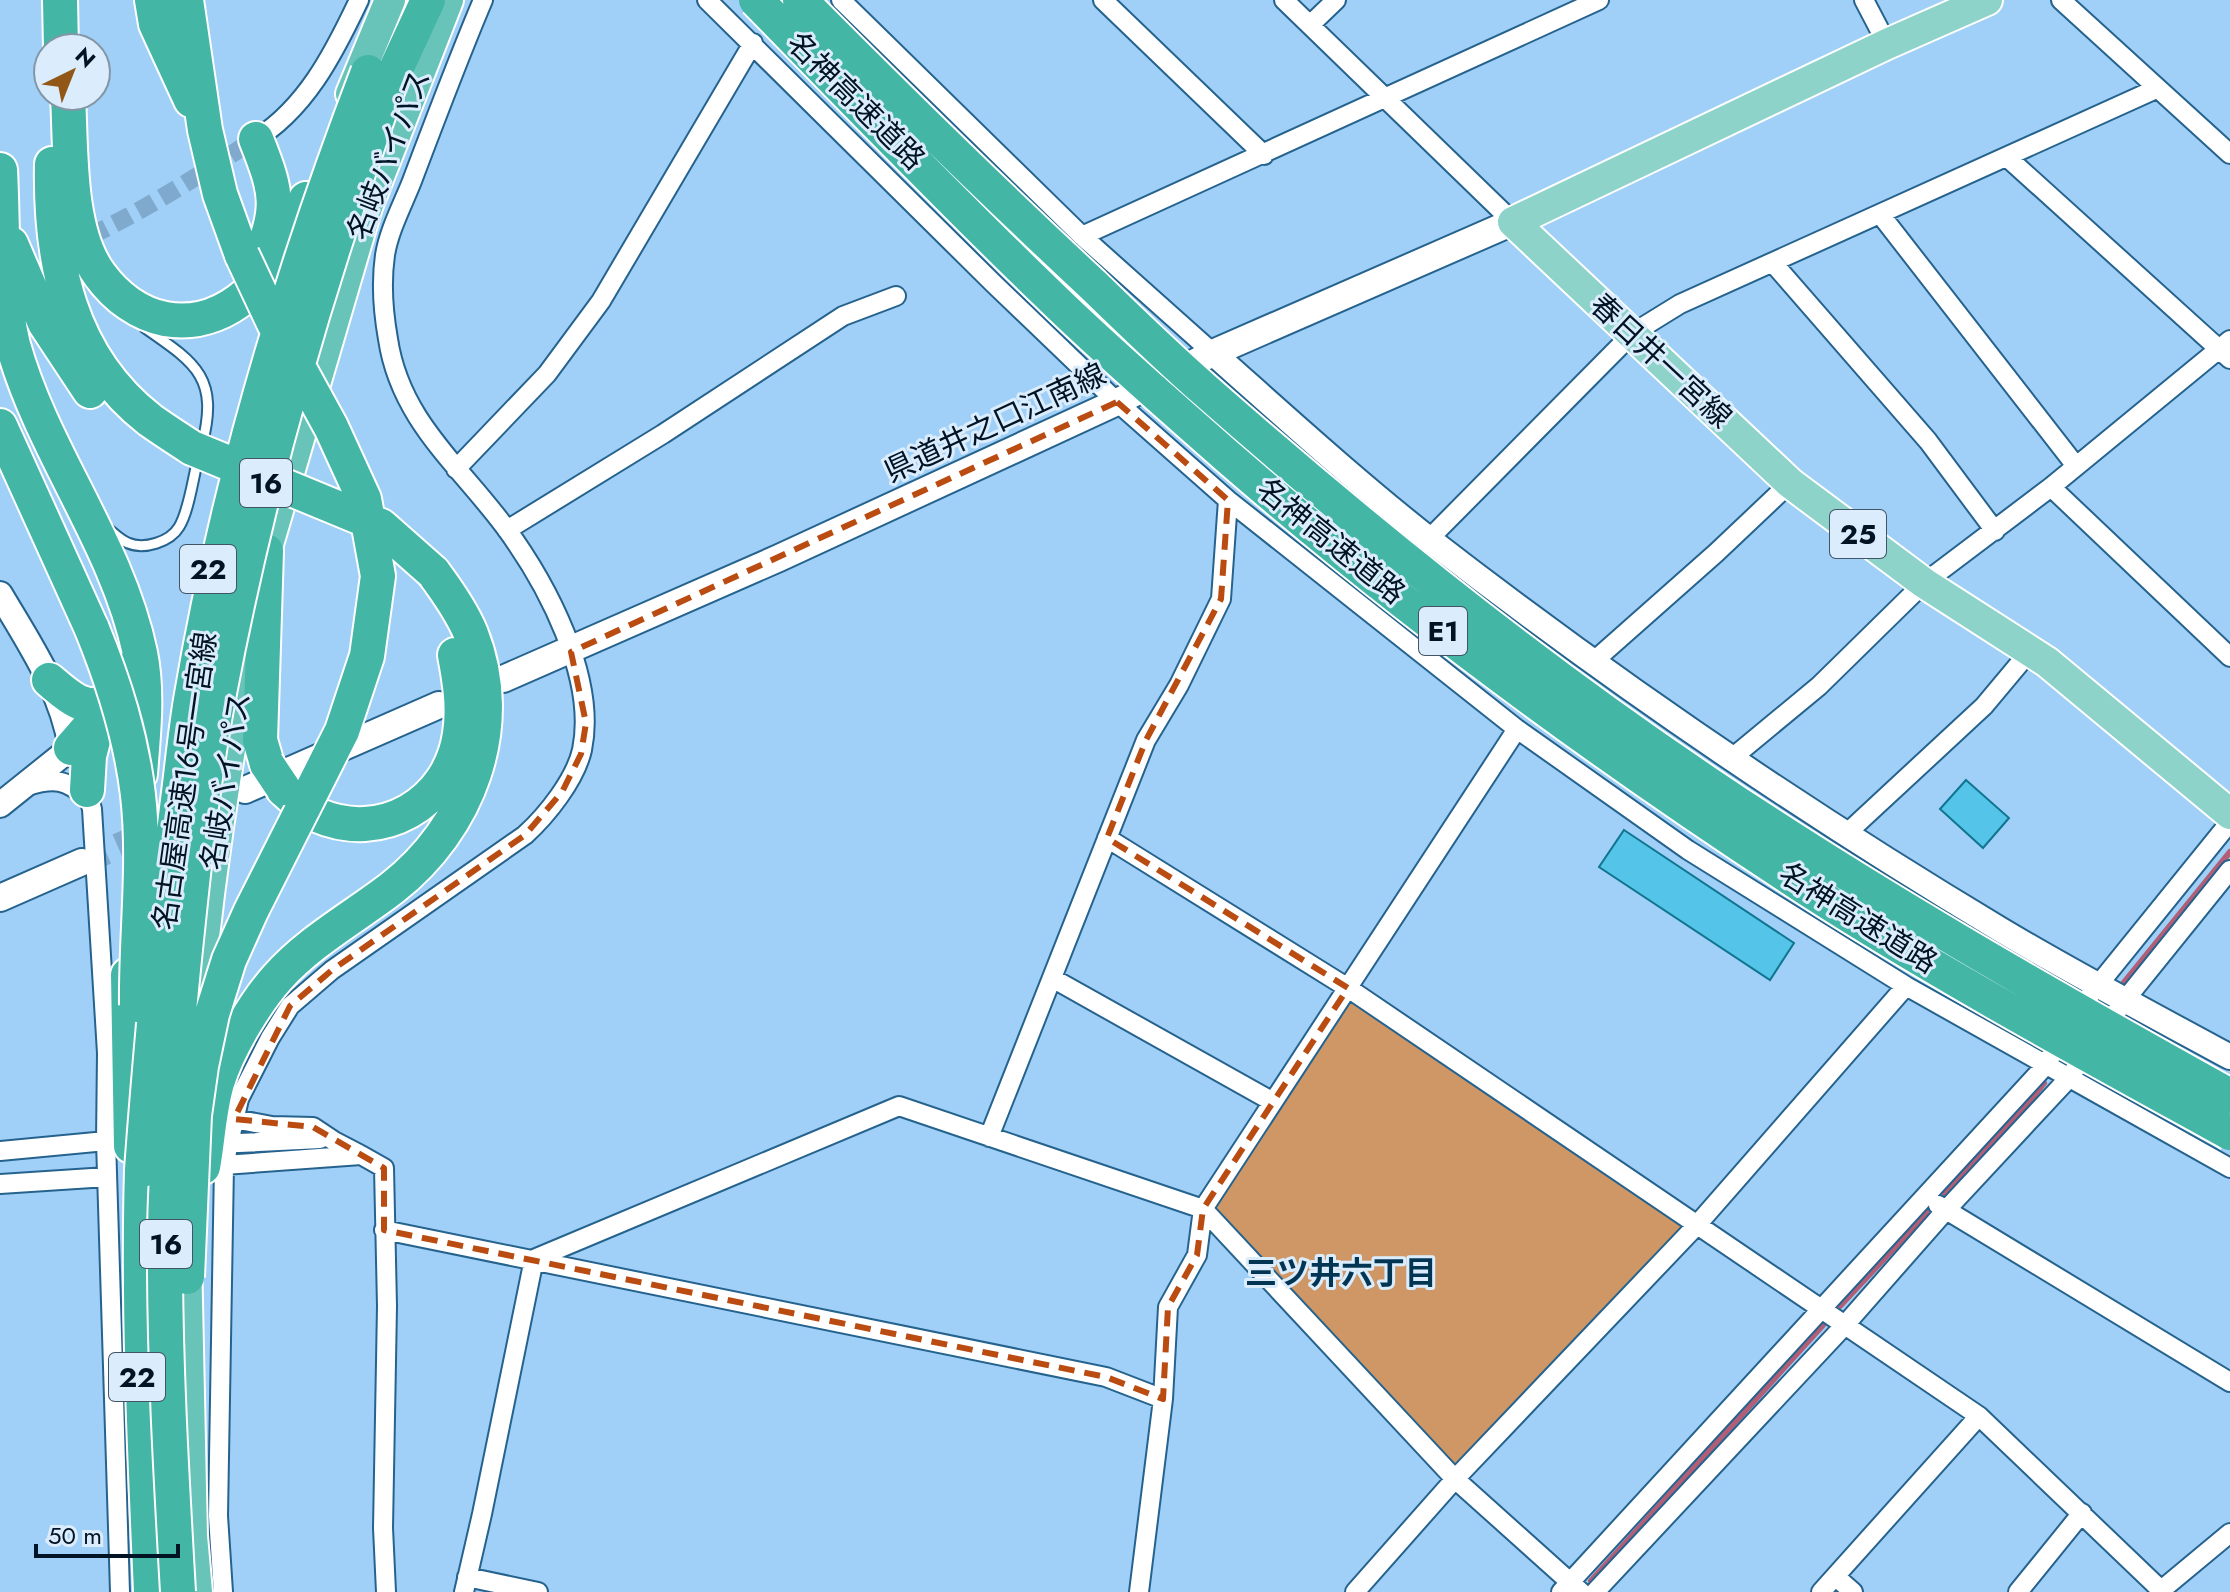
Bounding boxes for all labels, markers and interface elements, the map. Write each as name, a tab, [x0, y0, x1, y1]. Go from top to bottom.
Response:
street label: 名神高速道路	[778, 22, 935, 179]
north arrow	[32, 32, 112, 112]
text: N	[68, 40, 103, 75]
street label: 名岐バイパス	[336, 63, 441, 246]
street label: 春日井一宮線	[1581, 284, 1742, 438]
street label: 県道井之口江南線	[877, 352, 1113, 493]
road number: 16	[240, 459, 292, 507]
street label: 名神高速道路	[1248, 467, 1415, 614]
road number: 25	[1830, 510, 1886, 558]
road number: 22	[180, 545, 236, 593]
road number: E1	[1419, 607, 1467, 655]
street label: 名古屋高速16号一宮線	[142, 629, 227, 933]
street label: 名岐バイパス	[190, 689, 261, 873]
street label: 名神高速道路	[1771, 852, 1946, 984]
road number: 16	[140, 1220, 192, 1268]
district label: 三ツ井六丁目	[1245, 1250, 1437, 1296]
road number: 22	[109, 1353, 165, 1401]
scale bar	[36, 1508, 178, 1558]
text: 50 m	[48, 1518, 102, 1553]

